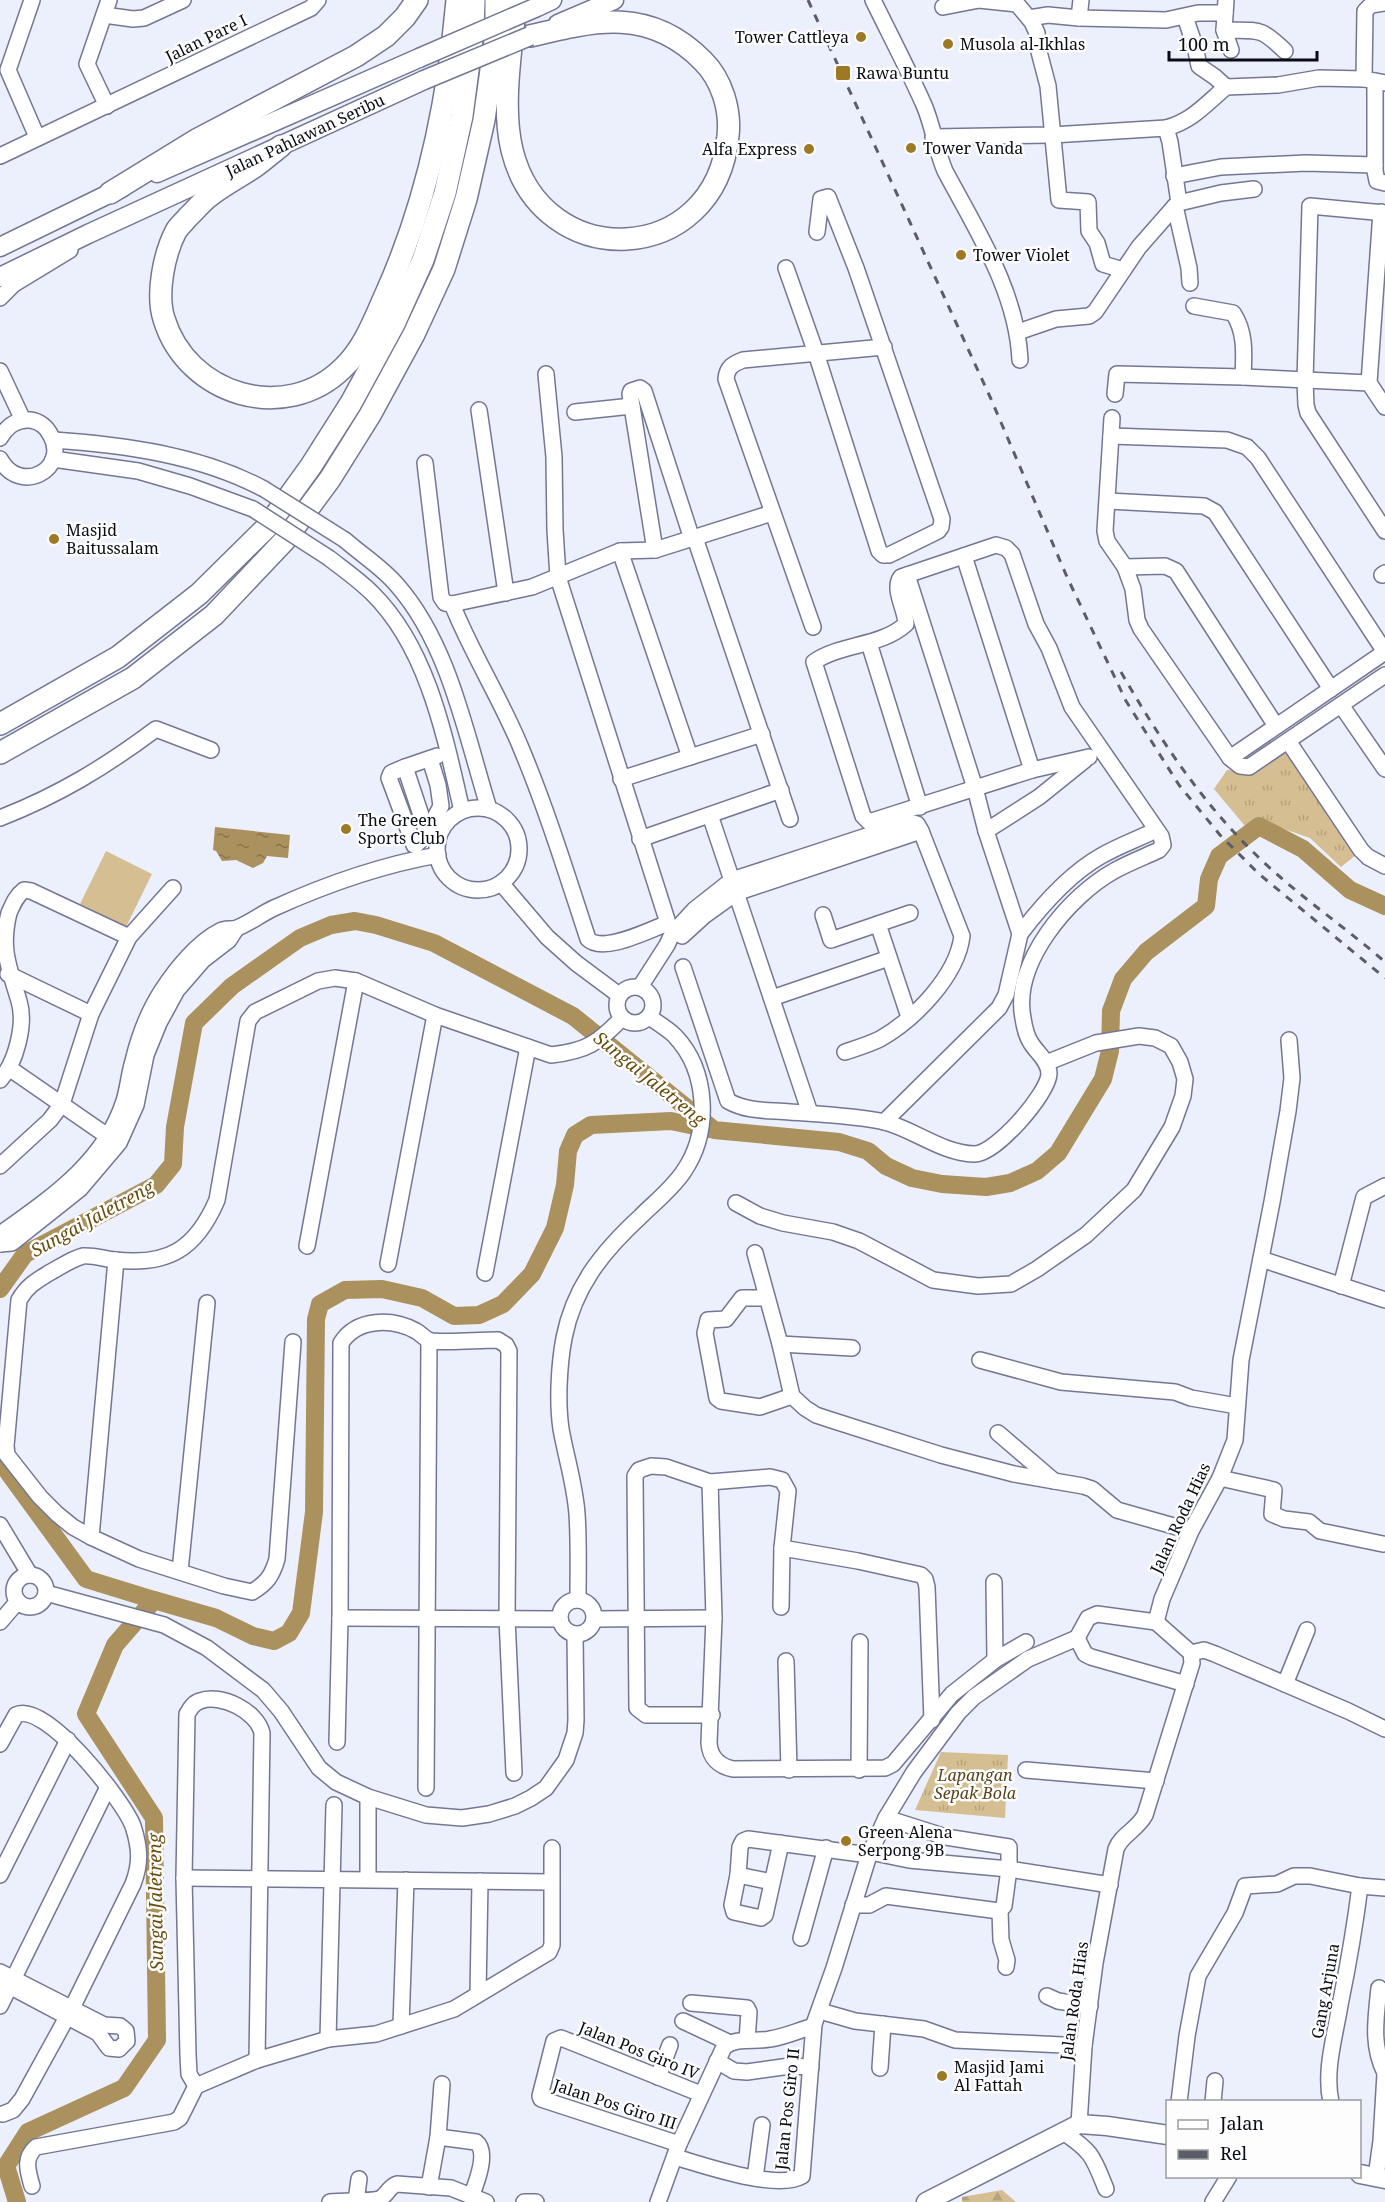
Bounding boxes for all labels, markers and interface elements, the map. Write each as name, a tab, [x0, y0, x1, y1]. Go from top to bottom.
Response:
street label: Jalan Pare I	[161, 9, 250, 68]
scale bar	[1169, 24, 1318, 62]
place label: Tower Cattleya	[735, 26, 849, 48]
marker: Tower Cattleya	[854, 30, 868, 44]
text: 100 m	[1178, 32, 1230, 56]
place label: Musola al-Ikhlas	[960, 33, 1085, 55]
marker: Musola al-Ikhlas	[941, 37, 955, 51]
place label: Rawa Buntu	[856, 62, 949, 84]
marker: Rawa Buntu	[834, 64, 852, 82]
street label: Jalan Pahlawan Seribu	[221, 88, 388, 182]
place label: Tower Vanda	[923, 137, 1023, 159]
place label: Alfa Express	[702, 138, 797, 160]
marker: Tower Vanda	[904, 141, 918, 155]
marker: Alfa Express	[802, 142, 816, 156]
place label: Tower Violet	[973, 244, 1070, 266]
marker: Tower Violet	[954, 248, 968, 262]
place label: Masjid Baitussalam	[66, 519, 159, 559]
marker: Masjid Baitussalam	[47, 532, 61, 546]
place label: The Green Sports Club	[358, 809, 445, 849]
marker: The Green Sports Club	[339, 822, 353, 836]
water label: Sungai Jaletreng	[589, 1025, 712, 1131]
water label: Sungai Jaletreng	[26, 1174, 159, 1262]
street label: Jalan Roda Hias	[1144, 1459, 1215, 1578]
park label: Lapangan Sepak Bola	[934, 1764, 1017, 1804]
place label: Green Alena Serpong 9B	[858, 1821, 953, 1861]
water label: Sungai Jaletreng	[142, 1832, 168, 1971]
marker: Green Alena Serpong 9B	[839, 1834, 853, 1848]
street label: Jalan Roda Hias	[1055, 1940, 1093, 2063]
street label: Gang Arjuna	[1306, 1942, 1344, 2040]
street label: Jalan Pos Giro IV	[575, 2016, 702, 2084]
street label: Jalan Pos Giro II	[770, 2047, 804, 2172]
place label: Masjid Jami Al Fattah	[954, 2056, 1044, 2096]
marker: Masjid Jami Al Fattah	[935, 2069, 949, 2083]
street label: Jalan Pos Giro III	[550, 2073, 680, 2134]
legend	[1166, 2100, 1361, 2178]
text: Jalan	[1219, 2111, 1264, 2135]
text: Rel	[1220, 2141, 1247, 2165]

